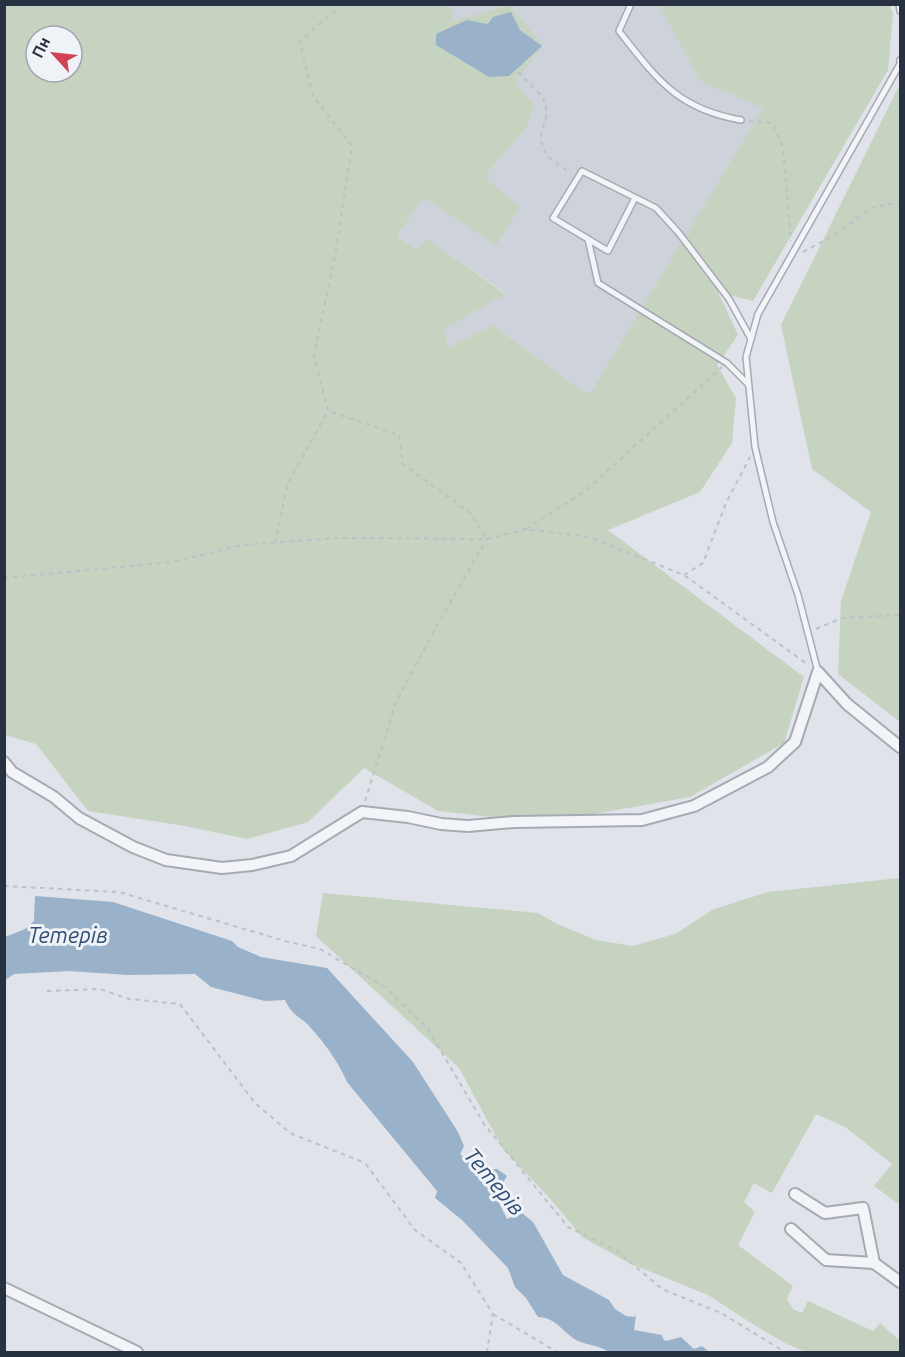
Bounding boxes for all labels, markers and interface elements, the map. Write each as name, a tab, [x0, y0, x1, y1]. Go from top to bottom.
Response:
north arrow	[24, 24, 84, 84]
text: Пн	[28, 34, 53, 61]
water label: Тетерів	[28, 922, 108, 947]
water label: Тетерів	[460, 1142, 530, 1220]

